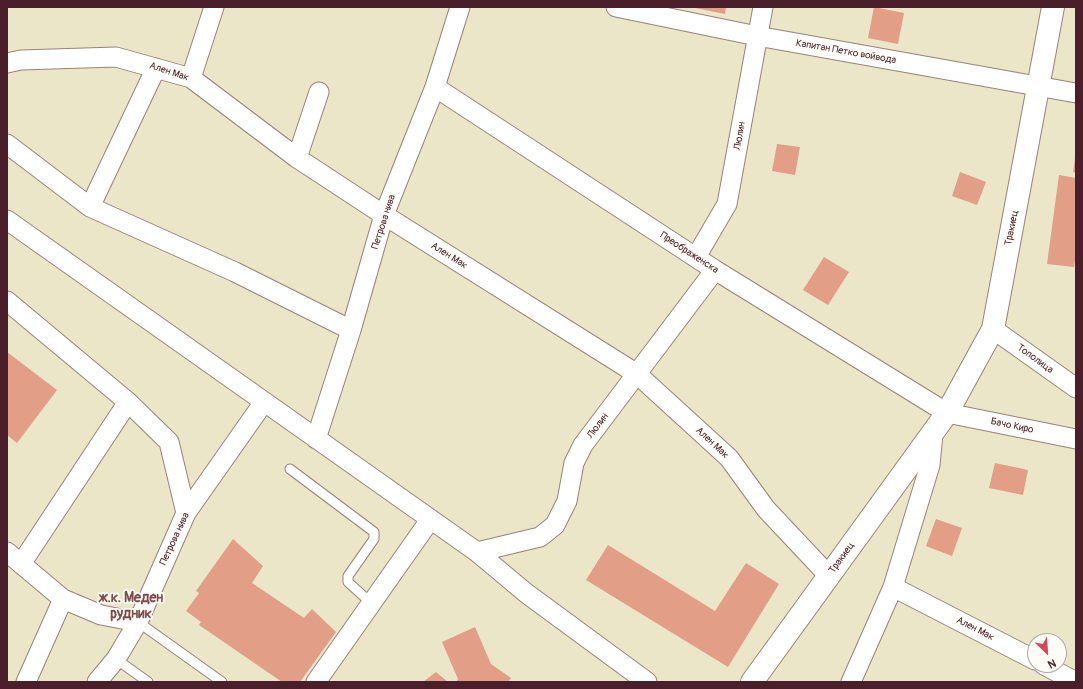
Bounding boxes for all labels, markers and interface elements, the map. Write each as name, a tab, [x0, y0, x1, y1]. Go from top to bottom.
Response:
street label: Капитан Петко войвода	[795, 37, 897, 67]
street label: Ален Мак	[148, 60, 190, 84]
street label: Люлин	[732, 121, 748, 151]
street label: Петрова нива	[370, 193, 398, 251]
street label: Тракиец	[1003, 209, 1021, 247]
street label: Преображенска	[657, 230, 721, 276]
street label: Ален Мак	[428, 240, 470, 272]
street label: Тополица	[1014, 342, 1056, 376]
street label: Люлин	[585, 411, 611, 441]
street label: Бачо Киро	[989, 416, 1035, 436]
street label: Ален Мак	[693, 425, 731, 461]
street label: Петрова нива	[158, 511, 192, 567]
street label: Тракиец	[827, 540, 857, 576]
district label: ж.к. Меден рудник	[99, 590, 163, 622]
street label: Ален Мак	[954, 614, 996, 644]
north arrow	[1027, 633, 1067, 673]
text: N	[1046, 656, 1058, 671]

